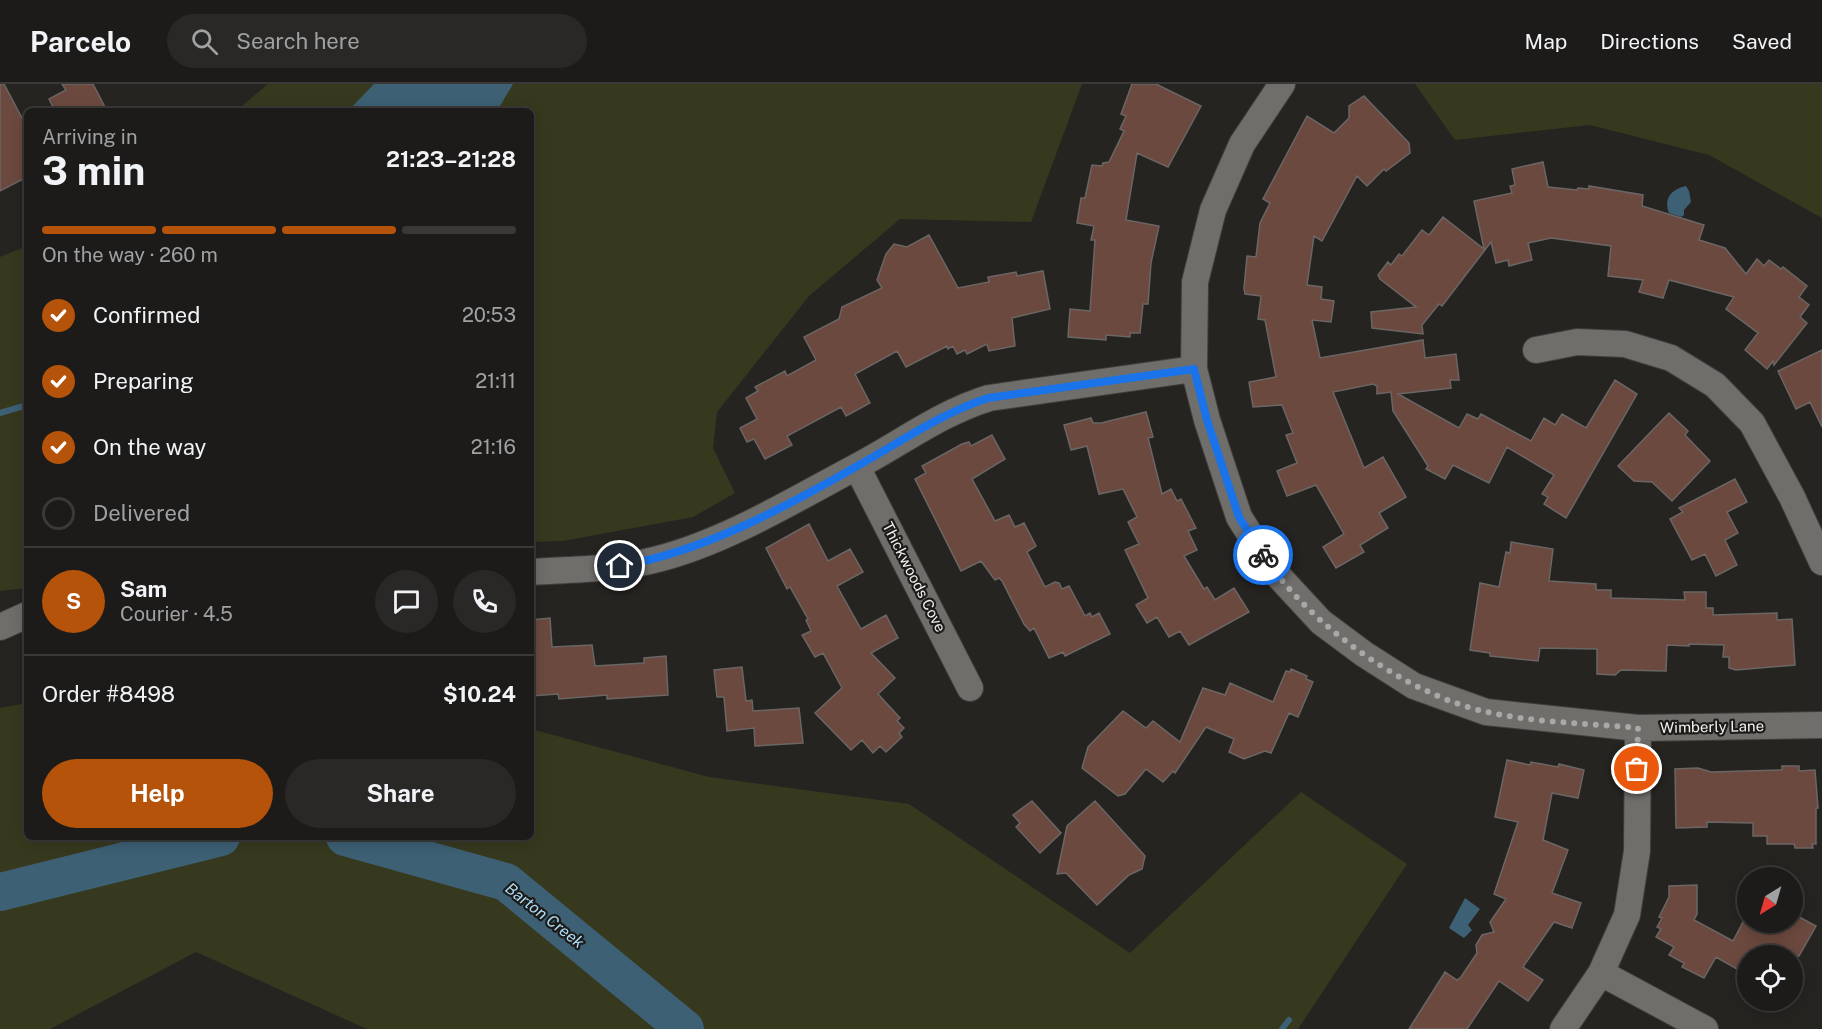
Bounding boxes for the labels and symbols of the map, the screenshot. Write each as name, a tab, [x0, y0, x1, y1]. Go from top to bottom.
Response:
street label: Thickwoods Cove	[879, 519, 950, 635]
courier	[1233, 525, 1293, 585]
pin	[594, 540, 645, 591]
street label: Wimberly Lane	[1660, 717, 1764, 736]
pin	[1611, 743, 1662, 794]
north arrow	[1737, 867, 1803, 933]
water label: Barton Creek	[502, 879, 588, 952]

